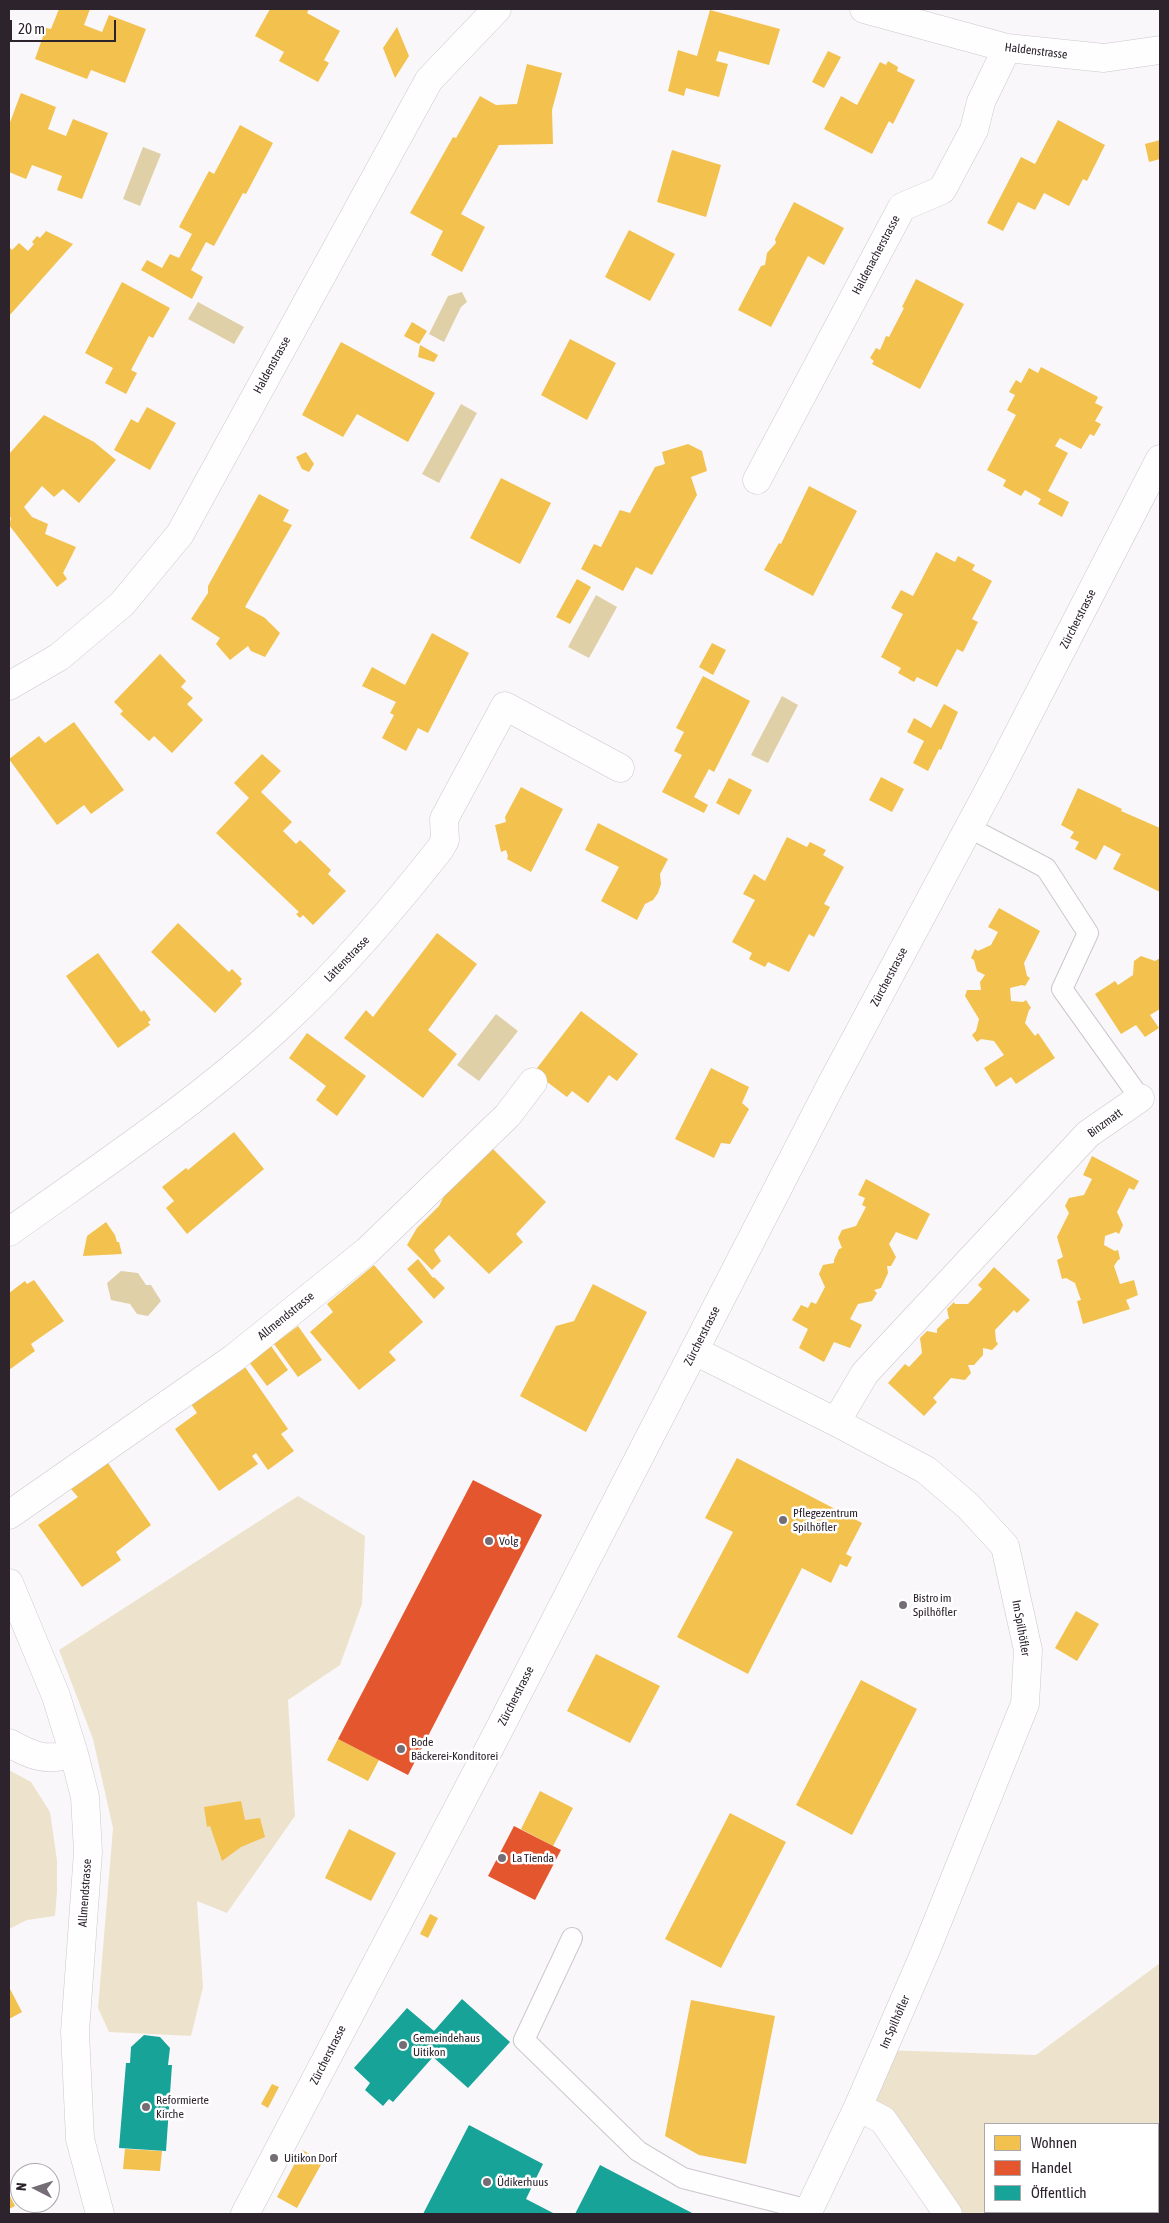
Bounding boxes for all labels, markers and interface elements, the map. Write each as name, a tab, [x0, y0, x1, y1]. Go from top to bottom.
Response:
scale bar	[12, 10, 119, 42]
text: 20 m	[18, 20, 45, 37]
street label: Haldenstrasse	[1004, 40, 1068, 62]
street label: Haldenacherstrasse	[849, 213, 903, 297]
street label: Haldenstrasse	[250, 334, 294, 396]
street label: Zürcherstrasse	[1057, 587, 1099, 651]
street label: Lättenstrasse	[321, 933, 373, 985]
street label: Zürcherstrasse	[868, 945, 910, 1009]
street label: Binzmatt	[1085, 1106, 1125, 1140]
street label: Allmendstrasse	[255, 1289, 317, 1343]
street label: Zürcherstrasse	[681, 1304, 723, 1368]
place label: Pflegezentrum Spilhöfler	[793, 1506, 858, 1534]
marker: Pflegezentrum Spilhöfler	[777, 1514, 789, 1526]
place label: Volg	[499, 1534, 518, 1548]
marker: Volg	[483, 1535, 495, 1547]
place label: Bistro im Spilhöfler	[913, 1591, 956, 1619]
marker: Bistro im Spilhöfler	[897, 1599, 909, 1611]
street label: Im Spilhöfler	[1009, 1599, 1033, 1657]
street label: Zürcherstrasse	[495, 1664, 537, 1728]
place label: Bode Bäckerei-Konditorei	[411, 1735, 498, 1763]
marker: Bode Bäckerei-Konditorei	[395, 1743, 407, 1755]
place label: La Tienda	[512, 1851, 554, 1865]
marker: La Tienda	[496, 1852, 508, 1864]
street label: Allmendstrasse	[75, 1858, 95, 1928]
street label: Im Spilhöfler	[877, 1993, 913, 2051]
street label: Zürcherstrasse	[307, 2023, 349, 2087]
place label: Gemeindehaus Uitikon	[413, 2031, 480, 2059]
marker: Gemeindehaus Uitikon	[397, 2039, 409, 2051]
place label: Reformierte Kirche	[156, 2093, 209, 2121]
marker: Reformierte Kirche	[140, 2101, 152, 2113]
legend	[984, 2123, 1159, 2213]
text: Wohnen	[1031, 2134, 1077, 2151]
place label: Uitikon Dorf	[284, 2151, 337, 2165]
marker: Uitikon Dorf	[268, 2152, 280, 2164]
text: Handel	[1031, 2159, 1072, 2176]
north arrow	[10, 2163, 60, 2213]
place label: Üdikerhuus	[497, 2175, 548, 2189]
marker: Üdikerhuus	[481, 2176, 493, 2188]
text: N	[13, 2182, 29, 2192]
text: Öffentlich	[1031, 2184, 1087, 2201]

